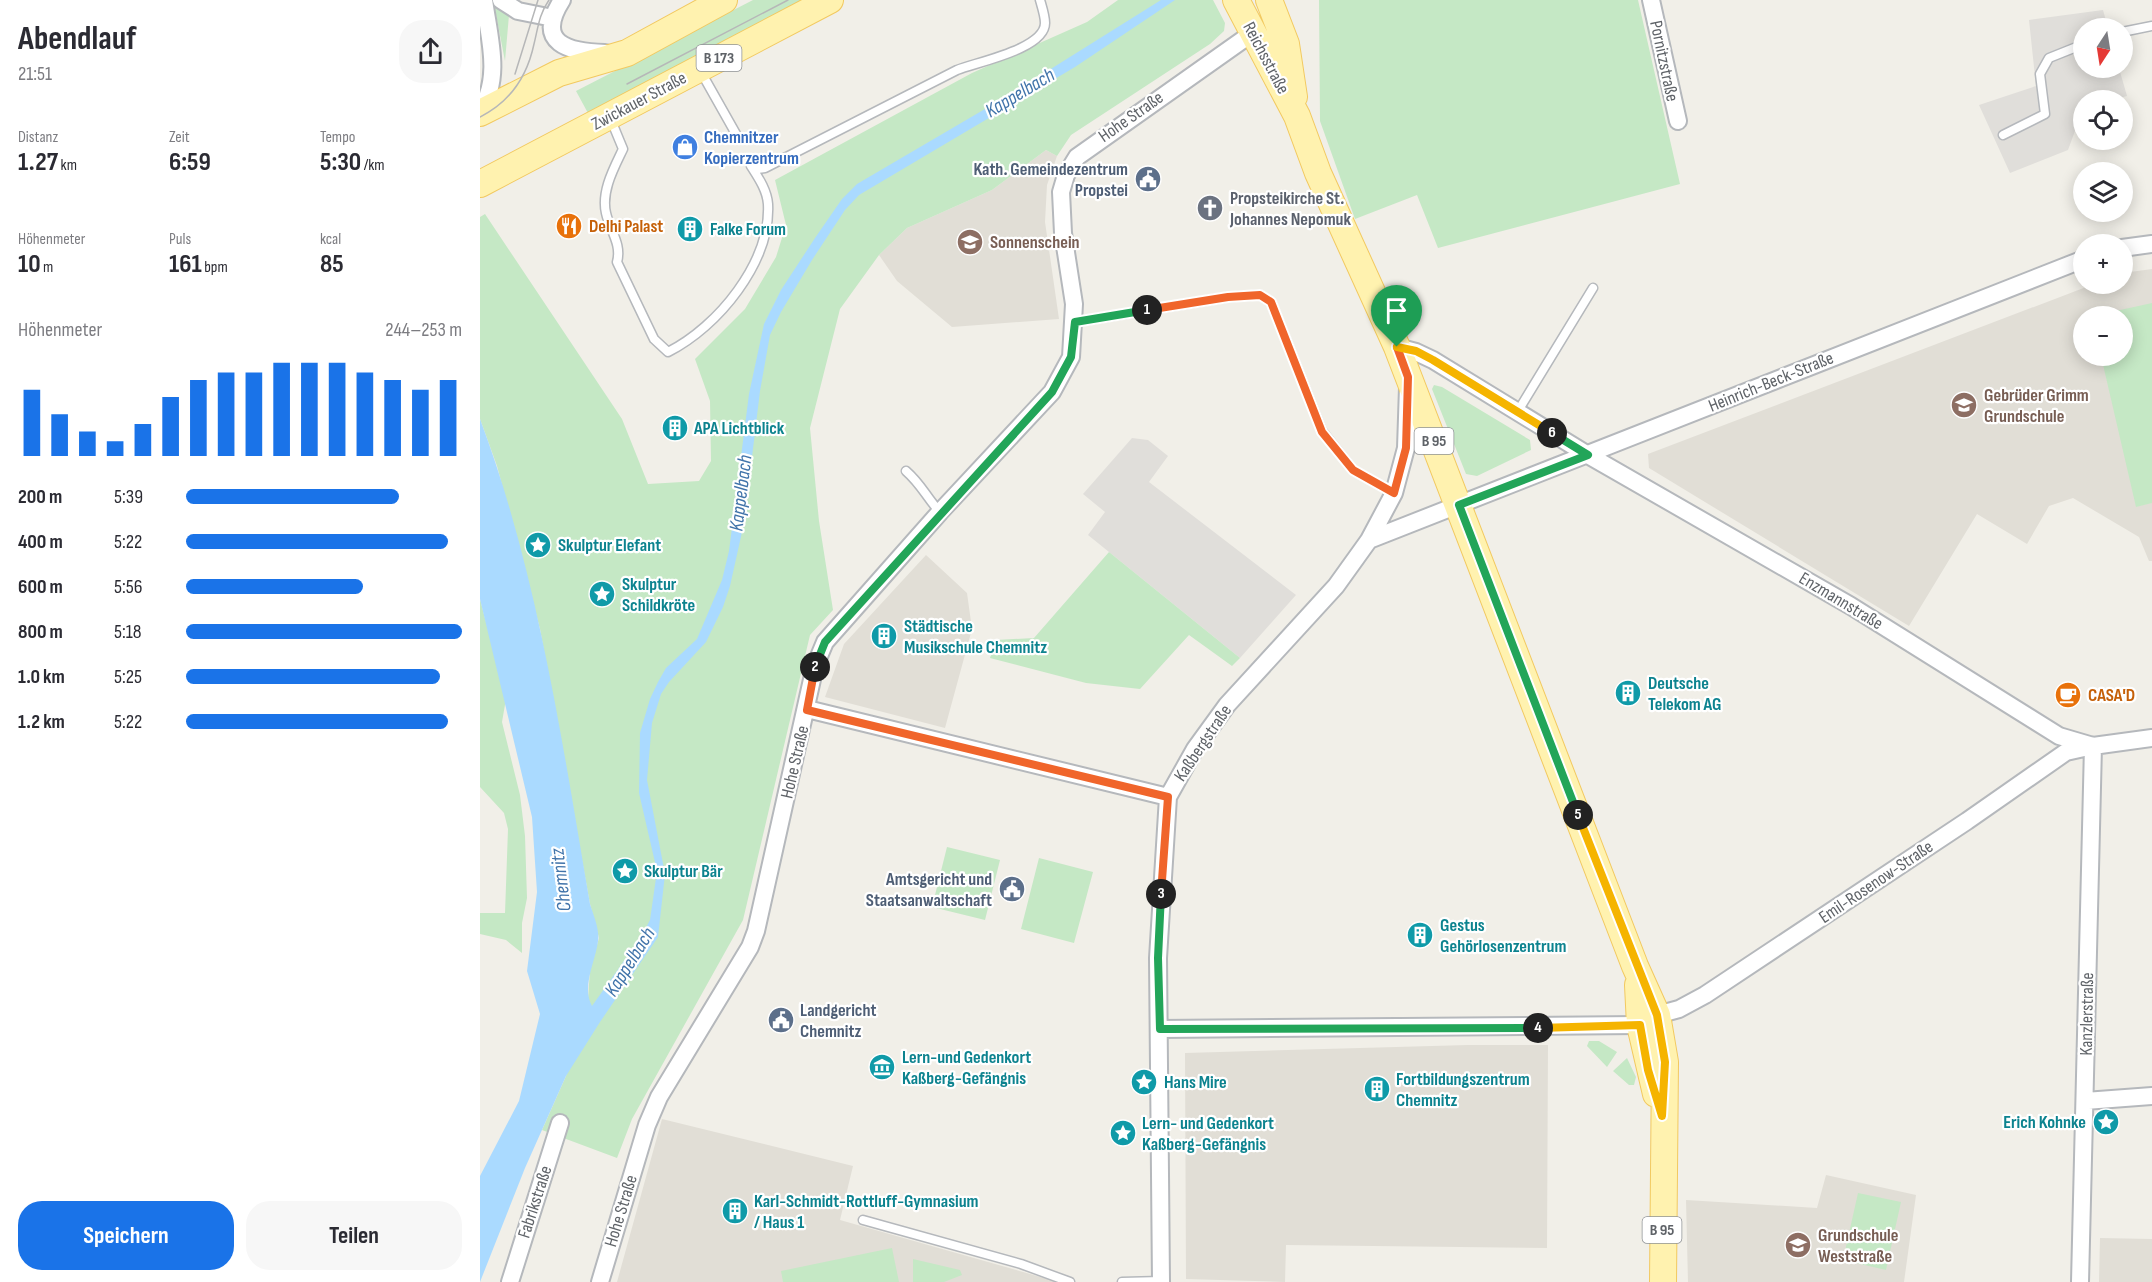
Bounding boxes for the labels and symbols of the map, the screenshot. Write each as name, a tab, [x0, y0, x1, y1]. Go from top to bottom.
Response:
street label: Reichsstraße	[1238, 18, 1294, 98]
north arrow	[2073, 18, 2133, 78]
street label: Pornitzstraße	[1645, 19, 1683, 103]
road number: B 173	[696, 45, 742, 71]
water label: Kappelbach	[981, 63, 1059, 123]
street label: Zwickauer Straße	[588, 67, 690, 135]
street label: Hohe Straße	[1095, 87, 1167, 147]
place label: Chemnitzer Kopierzentrum	[704, 127, 799, 169]
shop icon: Chemnitzer Kopierzentrum	[670, 132, 700, 162]
place label: Kath. Gemeindezentrum Propstei	[973, 159, 1128, 201]
public building icon: Kath. Gemeindezentrum Propstei	[1133, 164, 1163, 194]
place label: Propsteikirche St. Johannes Nepomuk	[1229, 188, 1351, 230]
church icon: Propsteikirche St. Johannes Nepomuk	[1195, 193, 1225, 223]
restaurant icon: Delhi Palast	[554, 211, 584, 241]
building icon: Falke Forum	[675, 214, 705, 244]
place label: Delhi Palast	[589, 216, 663, 237]
place label: Falke Forum	[710, 219, 786, 240]
school or university icon: Sonnenschein	[955, 227, 985, 257]
place label: Sonnenschein	[990, 232, 1080, 253]
pin	[1371, 285, 1422, 347]
pin: 1	[1132, 295, 1162, 325]
street label: Heinrich-Beck-Straße	[1705, 347, 1837, 417]
place label: Gebrüder Grimm Grundschule	[1984, 385, 2089, 427]
school or university icon: Gebrüder Grimm Grundschule	[1949, 390, 1979, 420]
building icon: APA Lichtblick	[660, 413, 690, 443]
place label: APA Lichtblick	[693, 418, 785, 439]
pin: 6	[1537, 418, 1567, 448]
road number: B 95	[1414, 428, 1454, 454]
water label: Kappelbach	[724, 454, 758, 532]
place icon: Skulptur Elefant	[523, 530, 553, 560]
place label: Skulptur Elefant	[558, 535, 661, 556]
street label: Enzmannstraße	[1795, 568, 1887, 634]
place label: Skulptur Schildkröte	[622, 574, 695, 616]
place icon: Skulptur Schildkröte	[587, 579, 617, 609]
place label: Städtische Musikschule Chemnitz	[904, 616, 1047, 658]
building icon: Städtische Musikschule Chemnitz	[869, 621, 899, 651]
pin: 2	[800, 652, 830, 682]
place label: Deutsche Telekom AG	[1648, 673, 1721, 715]
building icon: Deutsche Telekom AG	[1613, 678, 1643, 708]
cafe icon: CASA'D	[2053, 680, 2083, 710]
place label: CASA'D	[2088, 685, 2135, 706]
street label: Kaßbergstraße	[1170, 701, 1236, 785]
street label: Hohe Straße	[776, 723, 814, 801]
pin: 5	[1563, 800, 1593, 830]
street label: Emil-Rosenow-Straße	[1815, 836, 1937, 928]
water label: Chemnitz	[545, 846, 577, 913]
place icon: Skulptur Bär	[610, 856, 640, 886]
place label: Skulptur Bär	[644, 861, 723, 882]
place label: Amtsgericht und Staatsanwaltschaft	[866, 869, 992, 911]
public building icon: Amtsgericht und Staatsanwaltschaft	[997, 874, 1027, 904]
pin: 3	[1146, 879, 1176, 909]
place label: Gestus Gehörlosenzentrum	[1440, 915, 1566, 957]
building icon: Gestus Gehörlosenzentrum	[1405, 920, 1435, 950]
water label: Kappelbach	[600, 923, 660, 1001]
street label: Kanzlerstraße	[2076, 972, 2098, 1056]
place label: Landgericht Chemnitz	[800, 1000, 876, 1042]
public building icon: Landgericht Chemnitz	[766, 1005, 796, 1035]
pin: 4	[1523, 1013, 1553, 1043]
place label: Lern-und Gedenkort Kaßberg-Gefängnis	[902, 1047, 1031, 1089]
museum icon: Lern-und Gedenkort Kaßberg-Gefängnis	[867, 1052, 897, 1082]
place icon: Hans Mire	[1129, 1067, 1159, 1097]
place label: Fortbildungszentrum Chemnitz	[1396, 1069, 1530, 1111]
place label: Hans Mire	[1164, 1072, 1227, 1093]
building icon: Fortbildungszentrum Chemnitz	[1362, 1074, 1392, 1104]
place icon: Erich Kohnke	[2091, 1107, 2121, 1137]
place label: Erich Kohnke	[2003, 1112, 2086, 1133]
place label: Lern- und Gedenkort Kaßberg-Gefängnis	[1142, 1113, 1274, 1155]
place icon: Lern- und Gedenkort Kaßberg-Gefängnis	[1108, 1118, 1138, 1148]
street label: Fabrikstraße	[513, 1163, 557, 1241]
street label: Hohe Straße	[600, 1172, 642, 1250]
place label: Karl-Schmidt-Rottluff-Gymnasium / Haus 1	[754, 1191, 979, 1233]
building icon: Karl-Schmidt-Rottluff-Gymnasium / Haus 1	[720, 1196, 750, 1226]
road number: B 95	[1642, 1217, 1682, 1243]
place label: Grundschule Weststraße	[1818, 1225, 1898, 1267]
school or university icon: Grundschule Weststraße	[1783, 1230, 1813, 1260]

